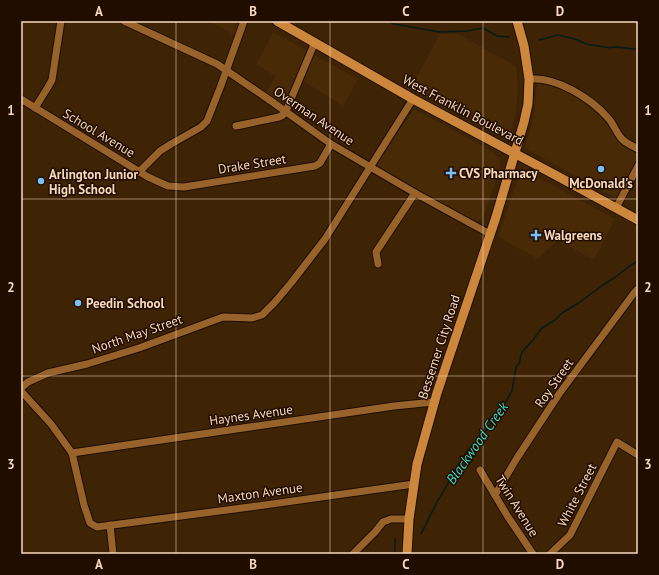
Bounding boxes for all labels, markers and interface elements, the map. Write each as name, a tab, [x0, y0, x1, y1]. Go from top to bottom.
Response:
text: A	[95, 3, 103, 20]
text: B	[249, 3, 257, 20]
text: C	[402, 3, 410, 20]
text: D	[556, 3, 564, 20]
street label: West Franklin Boulevard	[400, 71, 526, 149]
street label: Overman Avenue	[270, 83, 358, 149]
text: 1	[7, 102, 15, 119]
text: 1	[644, 102, 652, 119]
street label: School Avenue	[60, 105, 138, 161]
street label: Drake Street	[217, 150, 288, 178]
marker: McDonald's	[596, 164, 606, 174]
place label: CVS Pharmacy	[459, 165, 538, 182]
place label: Arlington Junior High School	[49, 166, 139, 198]
marker: CVS Pharmacy	[446, 168, 456, 178]
place label: McDonald's	[569, 175, 633, 192]
marker: Arlington Junior High School	[36, 176, 46, 186]
place label: Walgreens	[544, 227, 603, 244]
marker: Walgreens	[531, 230, 541, 240]
text: 2	[7, 279, 15, 296]
text: 2	[644, 279, 652, 296]
street label: Bessemer City Road	[414, 293, 464, 401]
place label: Peedin School	[86, 295, 165, 312]
marker: Peedin School	[73, 298, 83, 308]
street label: North May Street	[90, 310, 185, 357]
street label: Roy Street	[531, 355, 577, 411]
water label: Blackwood Creek	[442, 398, 512, 487]
street label: Haynes Avenue	[208, 401, 294, 429]
text: 3	[7, 456, 15, 473]
text: 3	[644, 456, 652, 473]
street label: White Street	[554, 460, 600, 530]
street label: Twin Avenue	[491, 472, 543, 540]
street label: Maxton Avenue	[217, 479, 303, 507]
text: A	[95, 556, 103, 573]
text: B	[249, 556, 257, 573]
text: C	[402, 556, 410, 573]
text: D	[556, 556, 564, 573]

